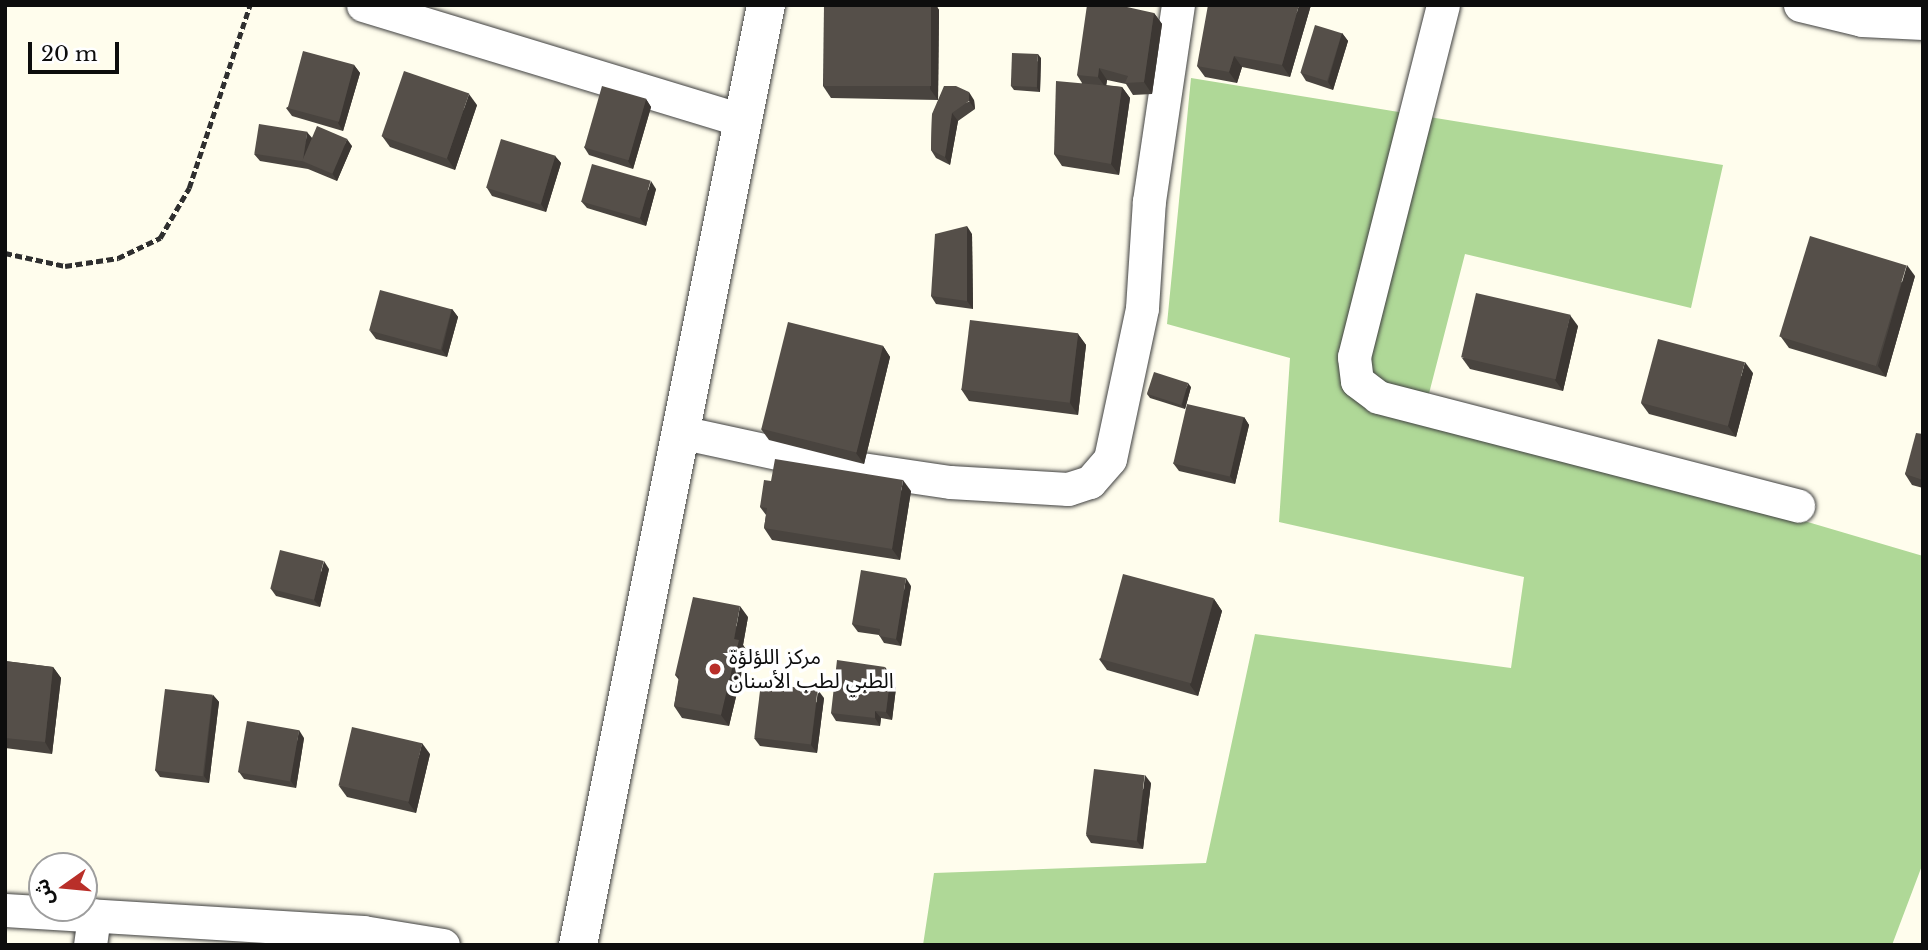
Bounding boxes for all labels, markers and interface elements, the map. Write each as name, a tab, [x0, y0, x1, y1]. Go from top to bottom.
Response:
scale bar	[32, 28, 122, 72]
text: 20 m	[41, 41, 98, 67]
place label: مركز اللؤلؤة الطبي لطب الأسنان	[729, 644, 894, 694]
marker: مركز اللؤلؤة الطبي لطب الأسنان	[707, 661, 723, 677]
north arrow	[28, 852, 98, 922]
text: ش	[30, 876, 59, 908]

